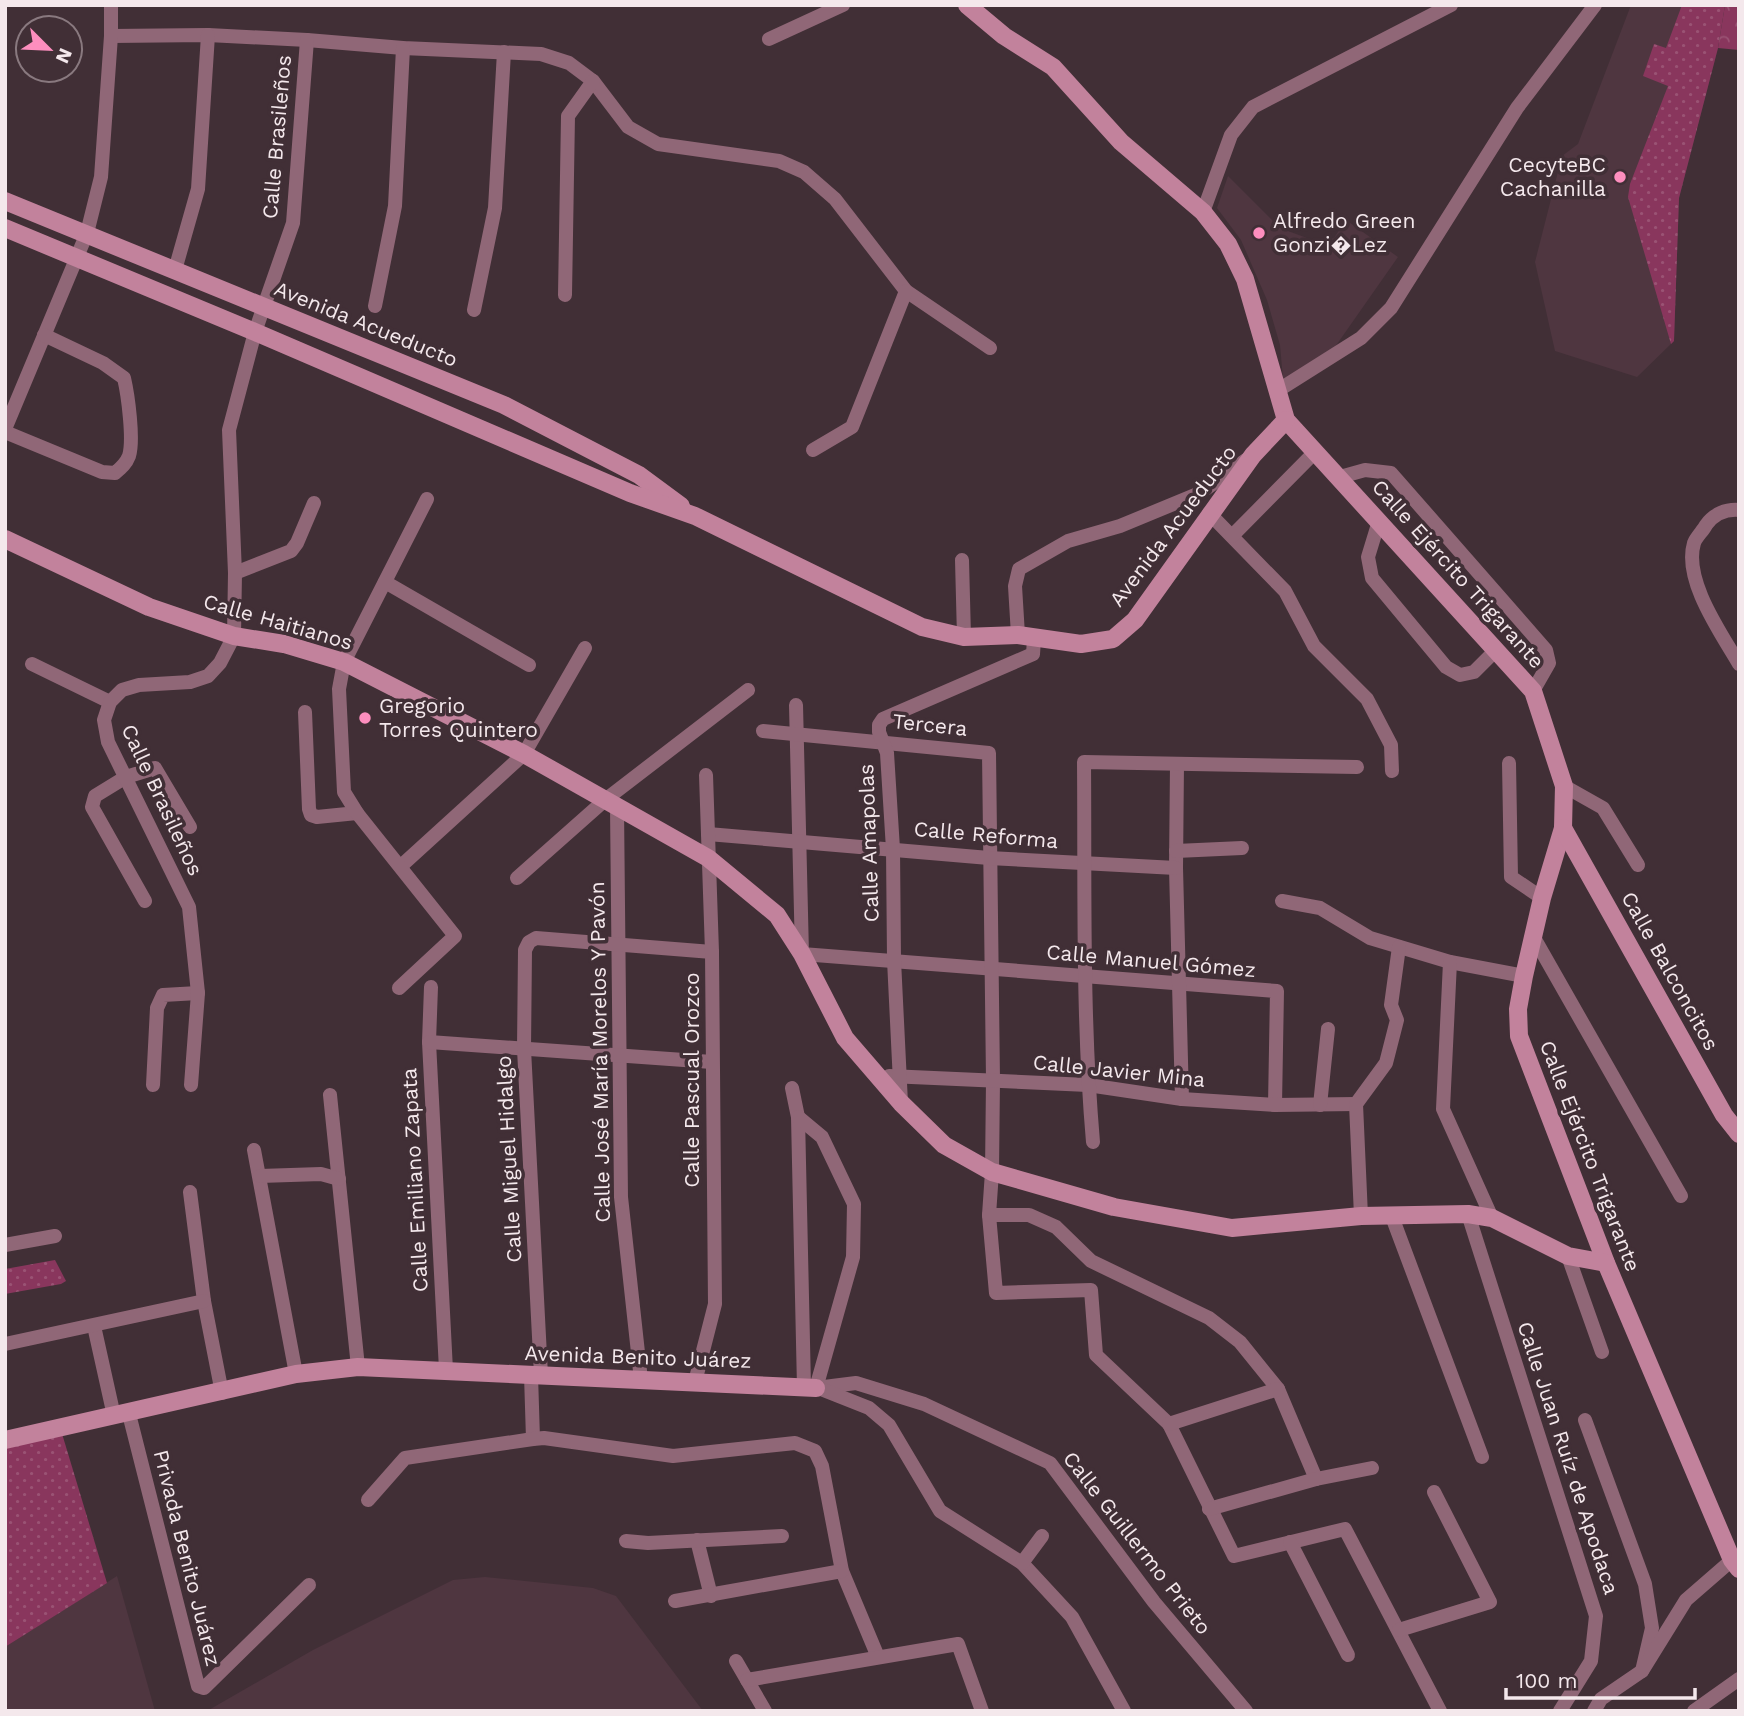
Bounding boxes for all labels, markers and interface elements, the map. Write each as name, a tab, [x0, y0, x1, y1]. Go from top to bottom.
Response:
north arrow	[14, 14, 84, 84]
text: N	[51, 45, 77, 67]
street label: Calle Brasileños	[257, 54, 296, 220]
place label: CecyteBC Cachanilla	[1500, 152, 1606, 201]
marker: CecyteBC Cachanilla	[1612, 169, 1628, 185]
place label: Alfredo Green Gonzi�Lez	[1273, 208, 1415, 257]
marker: Alfredo Green Gonzi�Lez	[1251, 225, 1267, 241]
street label: Avenida Acueducto	[271, 275, 461, 372]
street label: Avenida Acueducto	[1104, 440, 1241, 611]
street label: Calle Ejército Trigarante	[1367, 474, 1550, 673]
street label: Calle Haitianos	[201, 588, 356, 655]
place label: Gregorio Torres Quintero	[379, 693, 538, 742]
street label: Tercera	[892, 708, 969, 741]
marker: Gregorio Torres Quintero	[357, 710, 373, 726]
street label: Calle Brasileños	[116, 720, 208, 879]
street label: Calle Amapolas	[853, 763, 884, 923]
street label: Calle Reforma	[913, 816, 1059, 853]
street label: Calle José María Morelos Y Pavón	[584, 881, 615, 1223]
street label: Calle Balconcitos	[1616, 887, 1724, 1054]
street label: Calle Manuel Gómez	[1045, 939, 1257, 982]
street label: Calle Pascual Orozco	[679, 972, 704, 1188]
street label: Calle Ejército Trigarante	[1535, 1037, 1646, 1275]
street label: Calle Javier Mina	[1032, 1049, 1207, 1092]
street label: Calle Miguel Hidalgo	[491, 1055, 526, 1263]
street label: Calle Emiliano Zapata	[396, 1067, 433, 1293]
street label: Calle Juan Ruíz de Apodaca	[1513, 1318, 1624, 1597]
street label: Avenida Benito Juárez	[524, 1340, 752, 1373]
street label: Calle Guillermo Prieto	[1058, 1446, 1217, 1639]
street label: Privada Benito Juárez	[149, 1447, 226, 1669]
scale bar	[1506, 1656, 1695, 1700]
text: 100 m	[1516, 1668, 1578, 1693]

